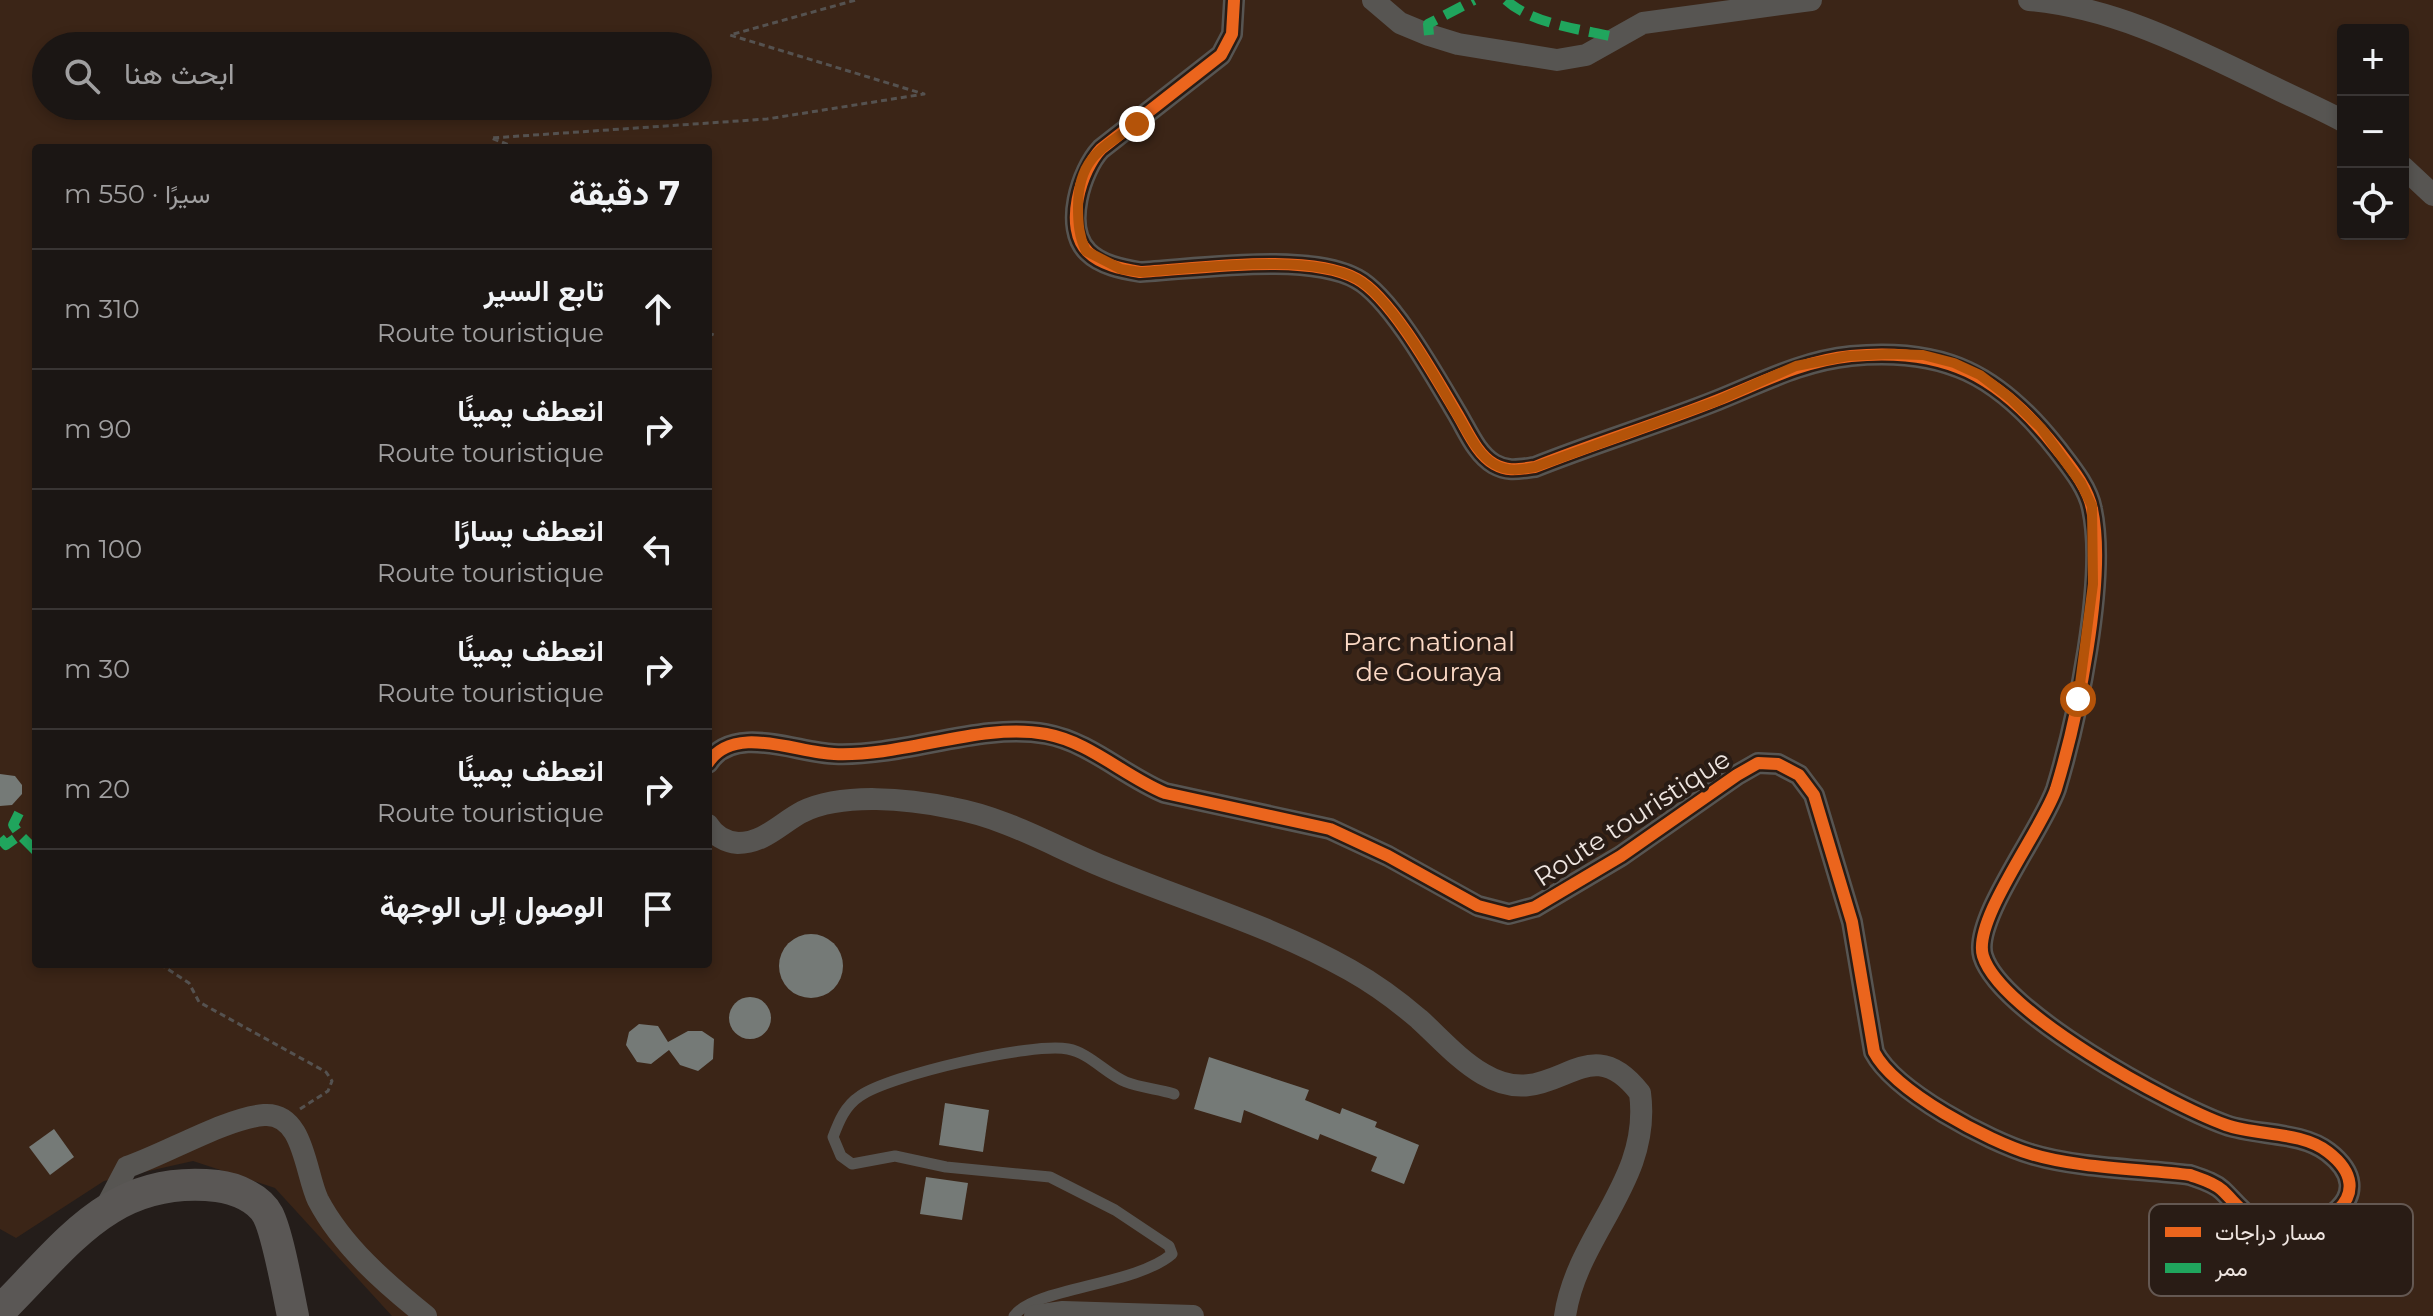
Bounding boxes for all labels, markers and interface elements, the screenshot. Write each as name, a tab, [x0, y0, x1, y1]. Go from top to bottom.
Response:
map controls	[2337, 24, 2409, 240]
button: +	[2337, 24, 2409, 96]
search box	[32, 32, 712, 120]
icon: search	[60, 54, 104, 98]
text: ابحث هنا	[124, 55, 235, 92]
button: −	[2337, 96, 2409, 168]
route end	[1119, 106, 1155, 142]
button: locate	[2337, 168, 2409, 240]
text: 7 دقيقة	[569, 172, 680, 214]
text: سيرًا · 550 m	[64, 178, 210, 210]
text: تابع السير	[484, 272, 604, 309]
icon: ahead	[636, 287, 680, 331]
text: 310 m	[64, 293, 140, 325]
text: Route touristique	[377, 317, 604, 349]
text: انعطف يمينًا	[457, 392, 604, 429]
icon: right	[636, 407, 680, 451]
text: 90 m	[64, 413, 131, 445]
text: Route touristique	[377, 437, 604, 469]
text: انعطف يسارًا	[454, 512, 604, 549]
icon: left	[636, 527, 680, 571]
text: 100 m	[64, 533, 142, 565]
text: Route touristique	[377, 557, 604, 589]
park label: Parc national de Gouraya	[1343, 626, 1515, 688]
text: انعطف يمينًا	[457, 632, 604, 669]
icon: right	[636, 647, 680, 691]
text: 30 m	[64, 653, 130, 685]
text: Route touristique	[377, 677, 604, 709]
route start	[2060, 681, 2096, 717]
street label: Route touristique	[1528, 743, 1736, 893]
text: انعطف يمينًا	[457, 752, 604, 789]
icon: right	[636, 767, 680, 811]
text: 20 m	[64, 773, 130, 805]
text: Route touristique	[377, 797, 604, 829]
icon: arrive	[636, 887, 680, 931]
text: الوصول إلى الوجهة	[380, 888, 604, 925]
legend	[2149, 1204, 2413, 1296]
text: مسار دراجات	[2215, 1219, 2326, 1246]
text: ممر	[2214, 1255, 2248, 1282]

